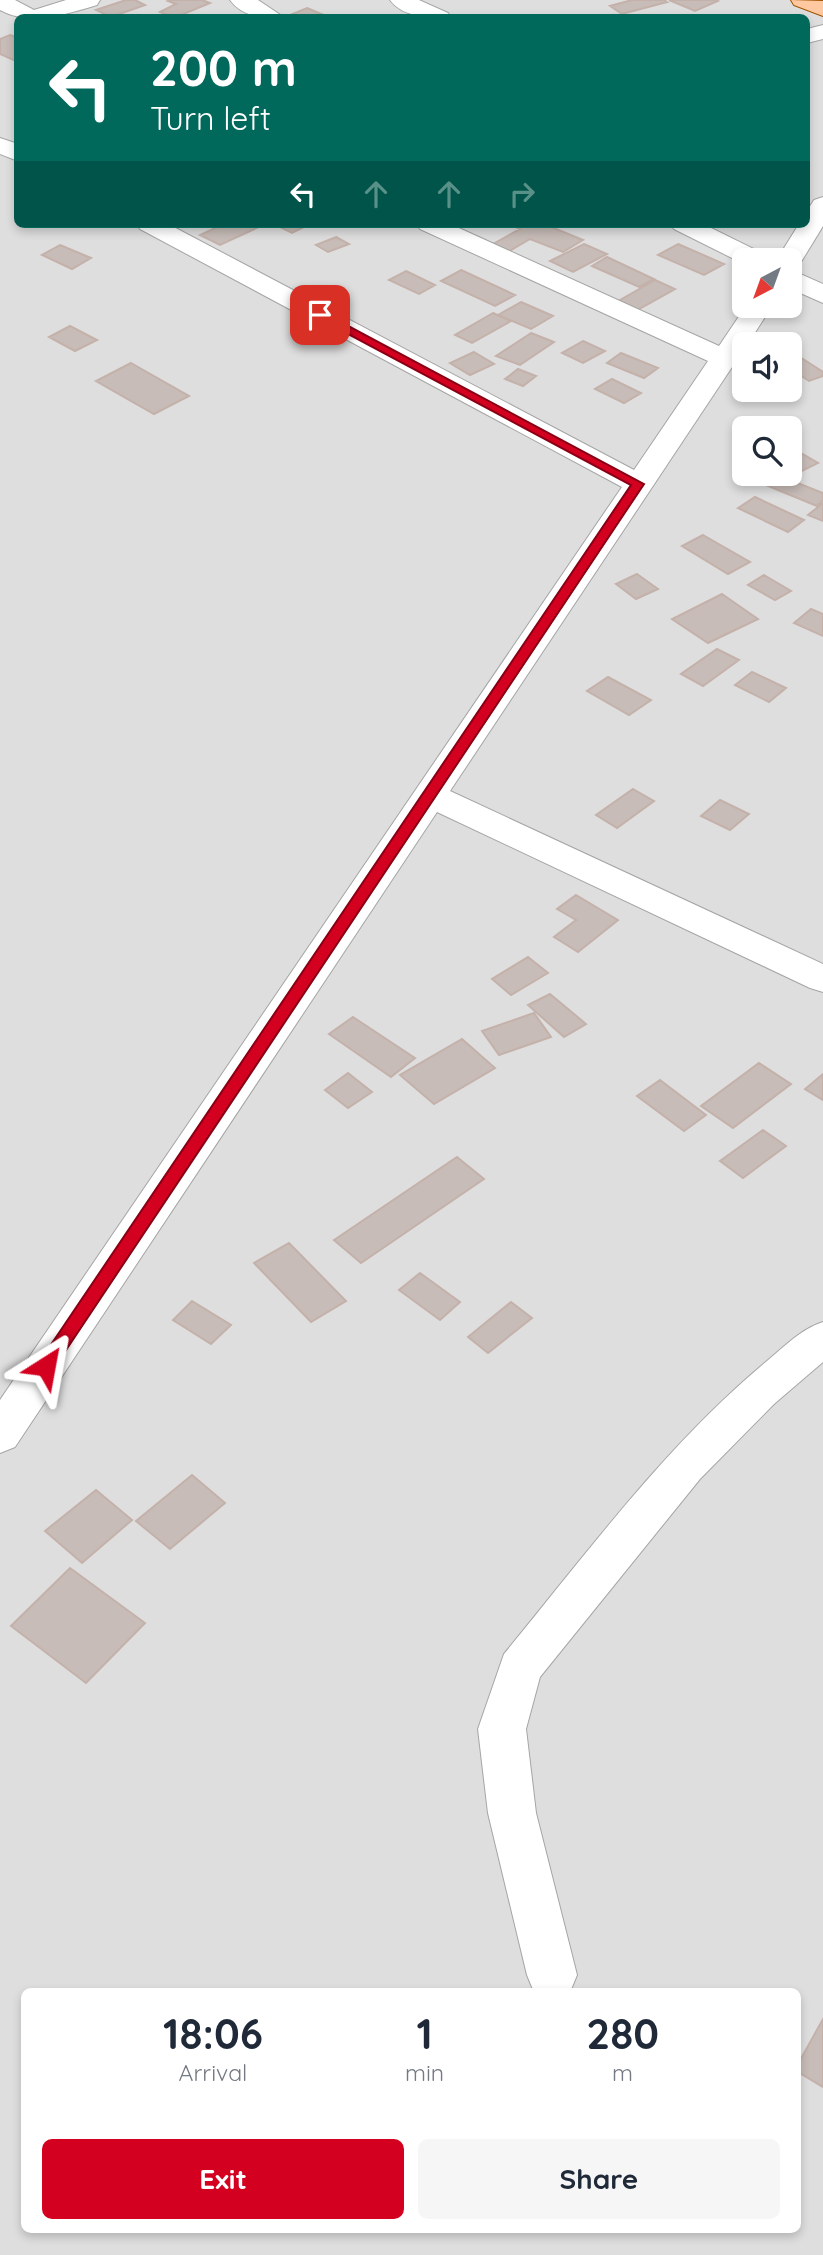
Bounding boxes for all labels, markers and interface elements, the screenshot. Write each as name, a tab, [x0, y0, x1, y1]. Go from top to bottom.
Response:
text: 200 m	[150, 37, 297, 98]
icon: left	[35, 42, 126, 133]
text: Turn left	[150, 98, 271, 138]
icon: left	[284, 175, 322, 213]
icon: ahead	[357, 175, 395, 213]
icon: ahead	[430, 175, 468, 213]
icon: right	[503, 175, 541, 213]
north arrow	[732, 248, 802, 318]
map controls	[732, 248, 802, 486]
pin	[290, 285, 350, 345]
icon: arrive	[301, 296, 339, 334]
button: sound	[732, 332, 802, 402]
button: search	[732, 416, 802, 486]
position arrow	[9, 1329, 83, 1403]
text: 18:06	[163, 2007, 263, 2060]
text: 1	[416, 2007, 433, 2060]
text: 280	[586, 2007, 659, 2060]
text: Arrival	[179, 2058, 247, 2087]
text: min	[405, 2058, 444, 2087]
text: m	[612, 2058, 633, 2087]
button: Exit	[42, 2139, 404, 2219]
button: Share	[418, 2139, 780, 2219]

